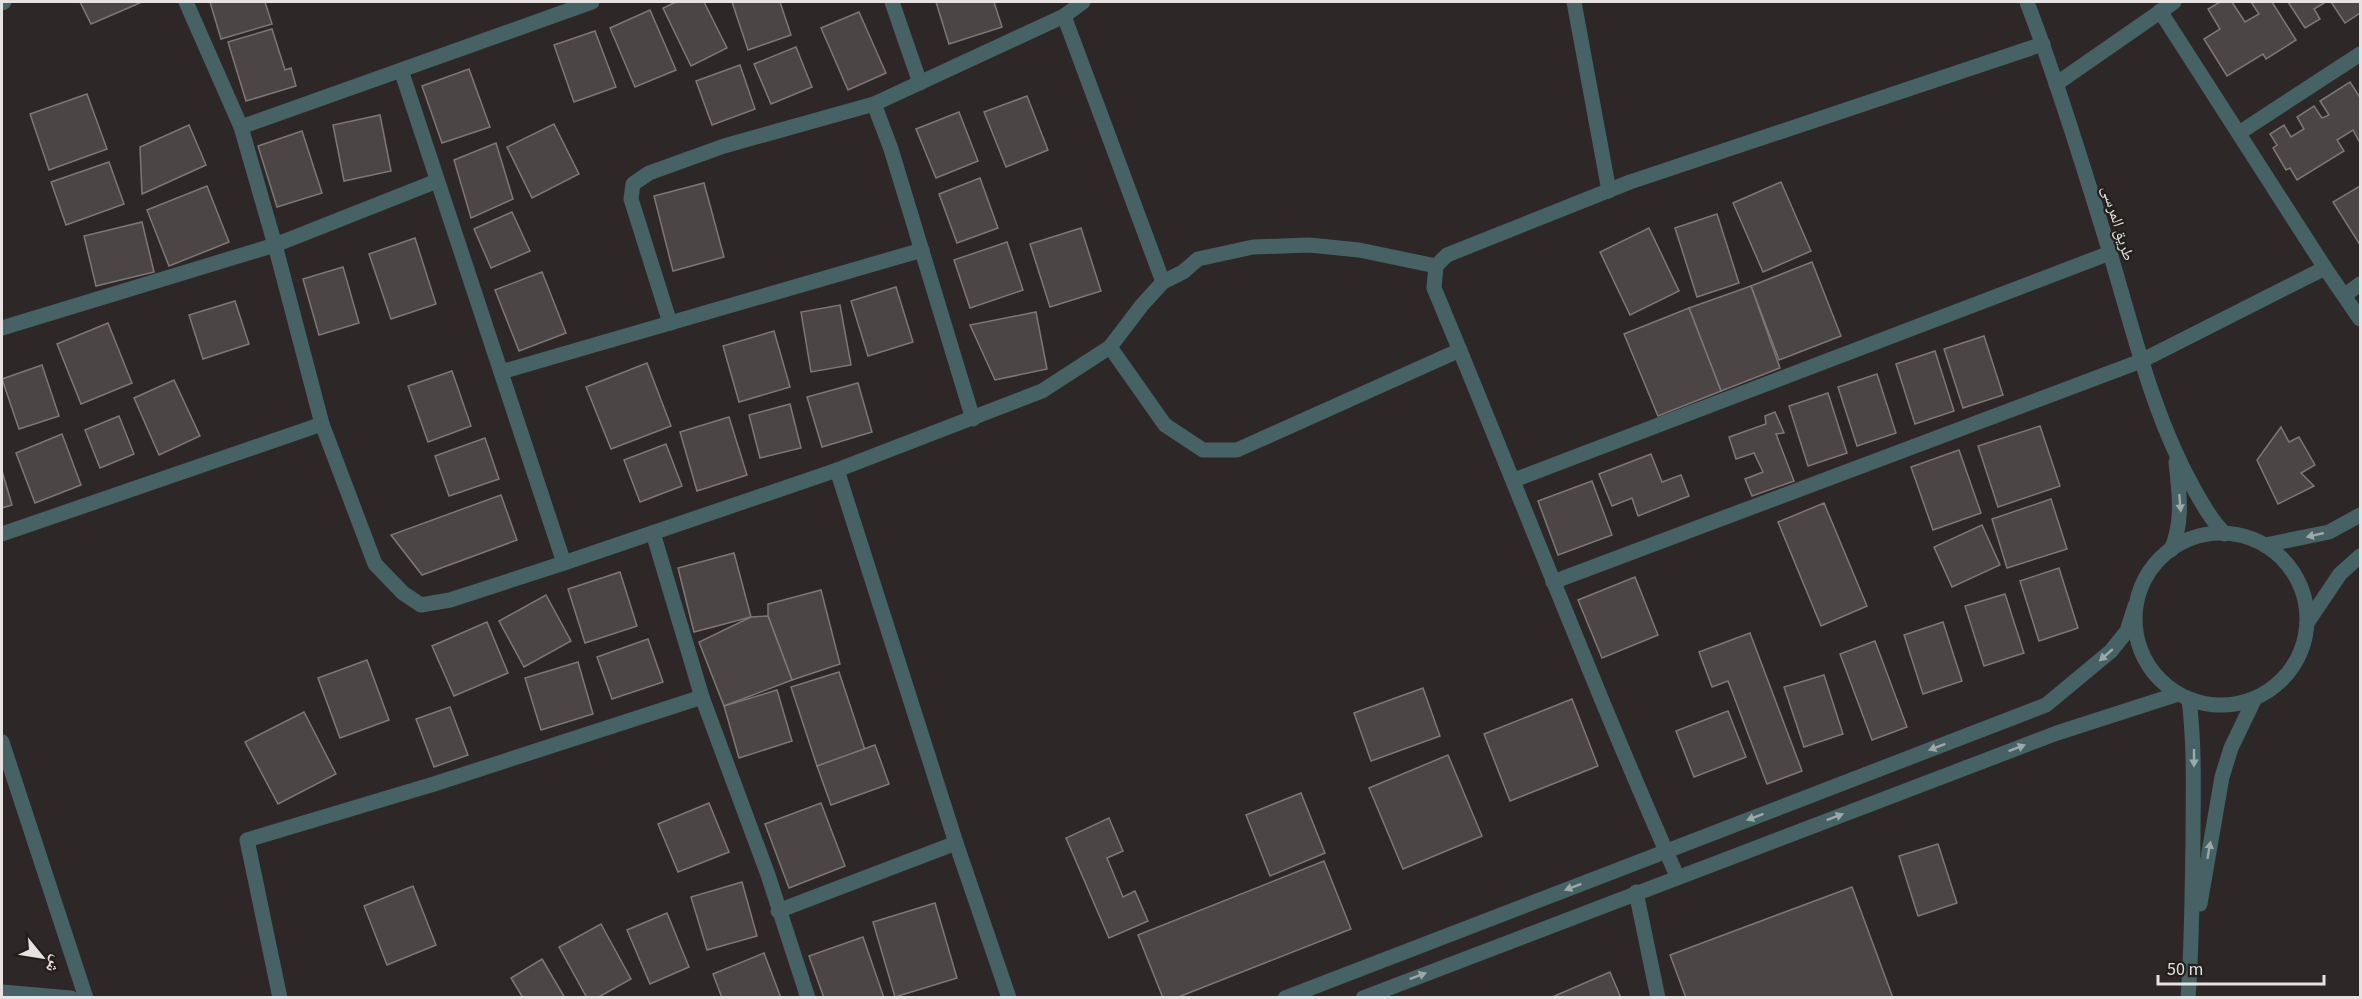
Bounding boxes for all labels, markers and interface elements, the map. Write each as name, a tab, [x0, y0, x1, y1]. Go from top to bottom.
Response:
street label: طريق المرسى	[2096, 183, 2140, 264]
one-way arrow	[2175, 494, 2185, 513]
one-way arrow	[2305, 531, 2324, 540]
one-way arrow	[2098, 648, 2113, 662]
one-way arrow	[1927, 743, 1945, 753]
one-way arrow	[2009, 743, 2027, 753]
one-way arrow	[2189, 749, 2199, 768]
one-way arrow	[1826, 811, 1844, 821]
one-way arrow	[1745, 813, 1763, 823]
one-way arrow	[2205, 840, 2214, 859]
one-way arrow	[1563, 882, 1581, 892]
north arrow	[12, 927, 72, 987]
scale bar	[2158, 948, 2324, 986]
text: ش	[40, 951, 68, 977]
text: 50 m	[2167, 957, 2203, 982]
one-way arrow	[1409, 971, 1427, 981]

